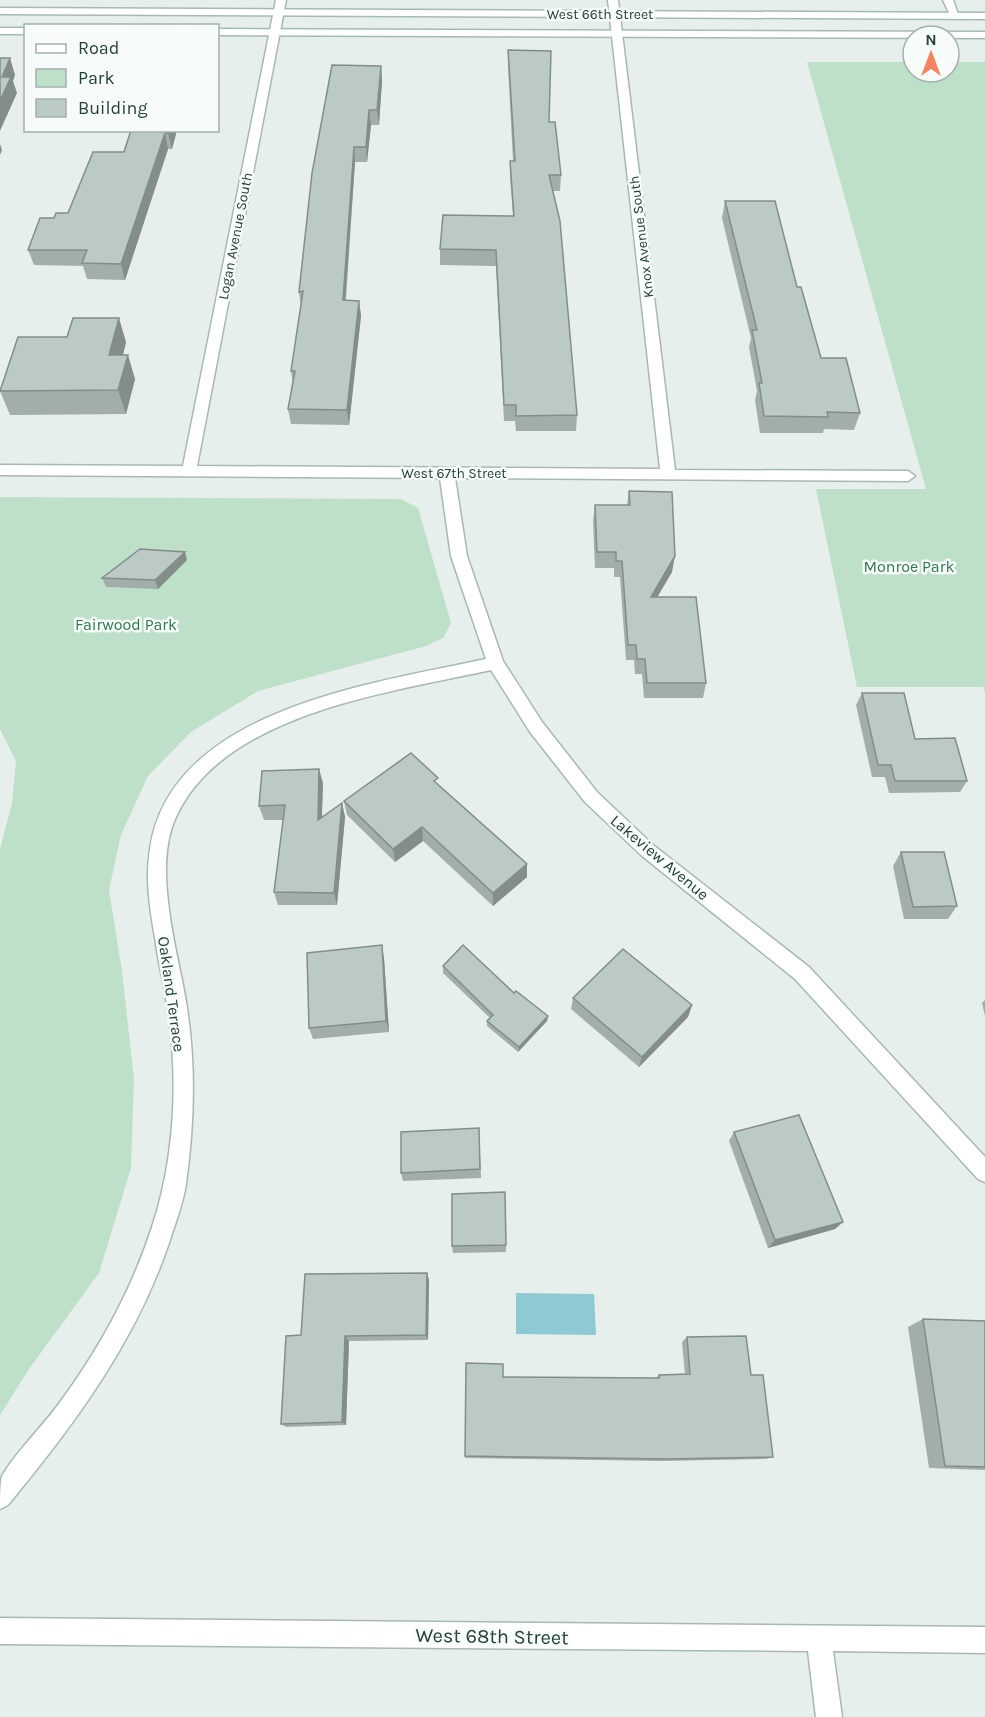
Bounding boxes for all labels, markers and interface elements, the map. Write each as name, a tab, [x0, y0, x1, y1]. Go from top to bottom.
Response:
street label: West 66th Street	[547, 6, 653, 23]
legend	[24, 24, 219, 132]
north arrow	[901, 24, 961, 84]
text: N	[925, 30, 937, 49]
text: Road	[78, 37, 119, 59]
text: Park	[78, 67, 115, 89]
text: Building	[78, 97, 148, 119]
street label: Logan Avenue South	[215, 171, 256, 301]
street label: Knox Avenue South	[626, 175, 657, 299]
street label: West 67th Street	[401, 465, 507, 482]
park label: Monroe Park	[864, 557, 954, 576]
park label: Fairwood Park	[75, 615, 177, 634]
street label: Lakeview Avenue	[607, 811, 713, 904]
street label: Oakland Terrace	[154, 935, 189, 1053]
street label: West 68th Street	[415, 1624, 569, 1649]

